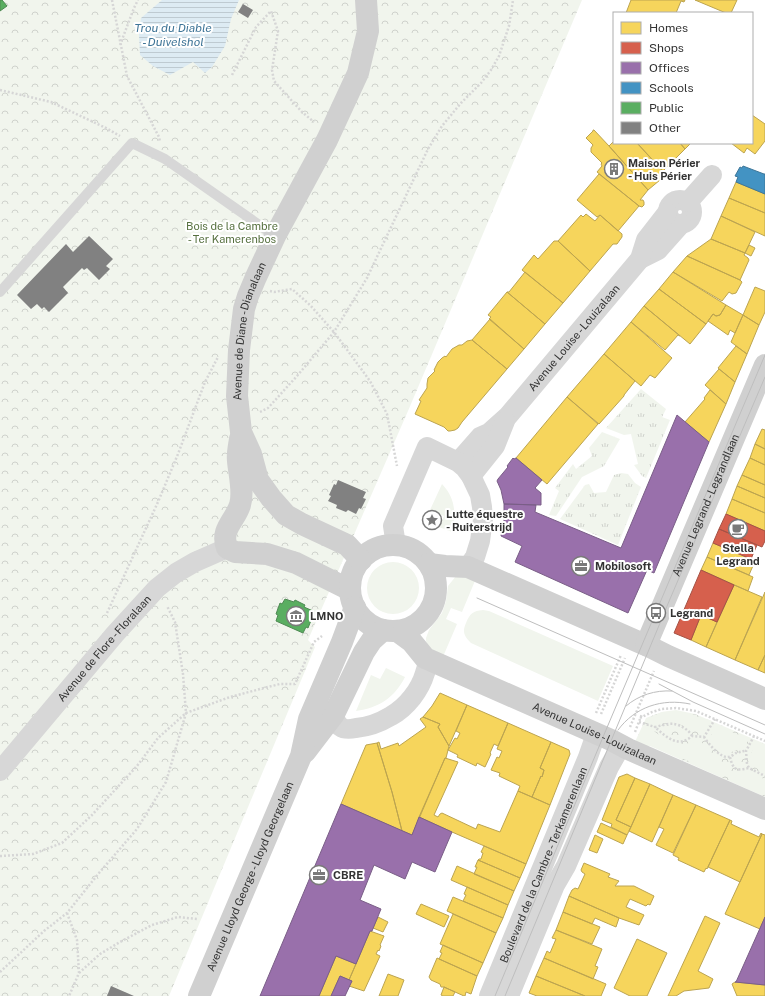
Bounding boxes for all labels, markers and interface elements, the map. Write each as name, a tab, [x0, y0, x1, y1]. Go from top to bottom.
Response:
legend	[613, 12, 753, 144]
water label: Trou du Diable - Duivelshol	[134, 21, 212, 49]
text: Homes	[649, 21, 688, 35]
text: Shops	[649, 41, 684, 55]
text: Offices	[649, 61, 689, 75]
text: Schools	[649, 81, 694, 95]
text: Public	[649, 101, 684, 115]
text: Other	[649, 121, 681, 135]
place label: Maison Périer - Huis Périer	[628, 157, 701, 182]
building icon: Maison Périer - Huis Périer	[603, 158, 625, 180]
park label: Bois de la Cambre - Ter Kamerenbos	[186, 220, 278, 245]
street label: Avenue de Diane - Dianalaan	[231, 260, 268, 401]
street label: Avenue Louise - Louizalaan	[526, 282, 622, 393]
street label: Avenue Legrand - Legrandlaan	[670, 432, 741, 578]
place label: Lutte équestre - Ruiterstrijd	[446, 508, 523, 533]
place icon: Lutte équestre - Ruiterstrijd	[421, 509, 443, 531]
cafe icon: Stella Legrand	[727, 518, 749, 540]
place label: Stella Legrand	[716, 542, 760, 567]
office icon: Mobilosoft	[570, 555, 592, 577]
place label: Mobilosoft	[595, 560, 652, 572]
street label: Avenue de Flore - Floralaan	[55, 593, 153, 704]
bus stop icon: Legrand	[645, 602, 667, 624]
museum icon: LMNO	[285, 605, 307, 627]
place label: Legrand	[670, 607, 713, 619]
place label: LMNO	[310, 610, 343, 622]
street label: Avenue Louise - Louizalaan	[531, 700, 659, 767]
street label: Boulevard de la Cambre - Terkamerenlaan	[497, 765, 589, 965]
street label: Avenue Lloyd George - Lloyd Georgelaan	[204, 780, 295, 973]
office icon: CBRE	[308, 864, 330, 886]
place label: CBRE	[333, 869, 363, 881]

